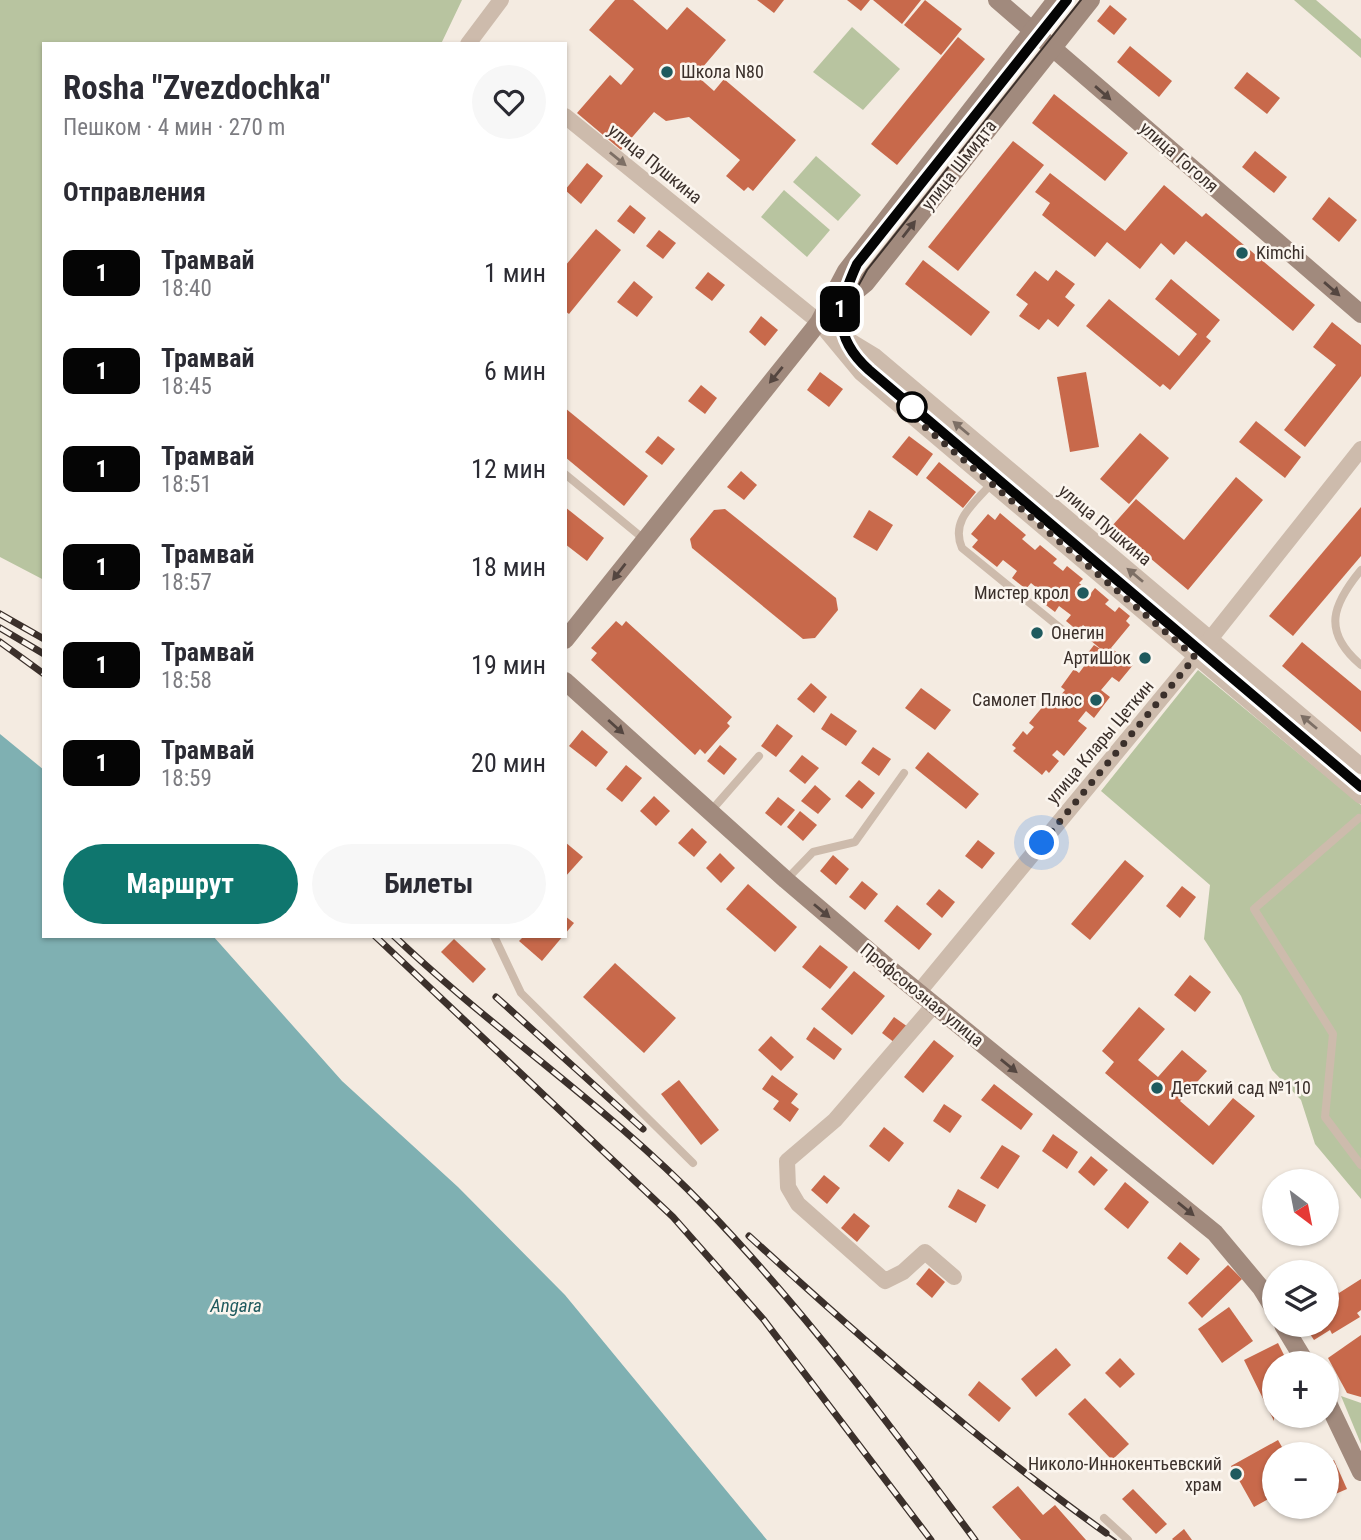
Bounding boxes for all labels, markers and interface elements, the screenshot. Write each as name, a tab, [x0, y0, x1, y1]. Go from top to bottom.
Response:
place label: Школа N80	[681, 61, 764, 82]
marker: Школа N80	[659, 64, 675, 80]
button: heart	[472, 65, 546, 139]
text: Rosha "Zvezdochka"	[63, 68, 331, 107]
one-way arrow	[1094, 85, 1112, 101]
text: Пешком · 4 мин · 270 m	[63, 114, 285, 141]
street label: улица Шмидта	[917, 115, 1000, 214]
street label: улица Гоголя	[1136, 117, 1223, 196]
street label: улица Пушкина	[604, 119, 706, 208]
one-way arrow	[610, 151, 627, 166]
text: Отправления	[63, 177, 206, 207]
one-way arrow	[901, 221, 916, 239]
place label: Kimchi	[1256, 242, 1305, 263]
text: Трамвай	[161, 245, 255, 275]
marker: Kimchi	[1234, 245, 1250, 261]
text: 1 мин	[484, 258, 546, 288]
text: 1	[95, 259, 108, 287]
text: 18:40	[161, 275, 212, 302]
one-way arrow	[1323, 281, 1340, 296]
line badge: 1	[817, 286, 863, 332]
text: 1	[834, 295, 846, 323]
text: Трамвай	[161, 343, 255, 373]
text: 6 мин	[484, 356, 546, 386]
text: 1	[95, 357, 108, 385]
one-way arrow	[769, 366, 784, 384]
text: 18:45	[161, 373, 212, 400]
unlabelled marker	[897, 392, 927, 422]
one-way arrow	[952, 421, 970, 436]
text: Трамвай	[161, 441, 255, 471]
text: 12 мин	[471, 454, 546, 484]
text: 1	[95, 455, 108, 483]
text: 18:51	[161, 471, 212, 498]
street label: улица Пушкина	[1055, 480, 1156, 570]
text: Трамвай	[161, 539, 255, 569]
text: 18 мин	[471, 552, 546, 582]
text: 1	[95, 553, 108, 581]
one-way arrow	[612, 564, 627, 581]
one-way arrow	[1126, 567, 1144, 583]
text: 18:57	[161, 569, 212, 596]
place label: Мистер крол	[974, 582, 1069, 603]
marker: Мистер крол	[1075, 585, 1091, 601]
place label: Онегин	[1051, 622, 1104, 643]
marker: Онегин	[1029, 625, 1045, 641]
text: Трамвай	[161, 637, 255, 667]
place label: АртиШок	[1063, 647, 1131, 668]
text: 19 мин	[471, 650, 546, 680]
marker: АртиШок	[1137, 650, 1153, 666]
text: 1	[95, 651, 108, 679]
text: 18:58	[161, 667, 212, 694]
street label: улица Клары Цеткин	[1042, 675, 1158, 808]
place label: Самолет Плюс	[972, 689, 1082, 710]
marker: Самолет Плюс	[1088, 692, 1104, 708]
one-way arrow	[1300, 714, 1318, 730]
one-way arrow	[607, 719, 624, 735]
text: Трамвай	[161, 735, 255, 765]
text: 20 мин	[471, 748, 546, 778]
text: 1	[95, 749, 108, 777]
text: 18:59	[161, 765, 212, 792]
your location	[1024, 825, 1059, 860]
button: Маршрут	[63, 844, 298, 924]
button: Билеты	[312, 844, 546, 924]
one-way arrow	[813, 904, 831, 919]
street label: Профсоюзная улица	[856, 938, 988, 1051]
one-way arrow	[1001, 1058, 1018, 1073]
place label: Детский сад №110	[1171, 1077, 1311, 1098]
marker: Детский сад №110	[1149, 1080, 1165, 1096]
north arrow	[1262, 1169, 1339, 1246]
map controls	[1262, 1169, 1339, 1519]
one-way arrow	[1176, 1202, 1194, 1217]
button: layers	[1262, 1260, 1339, 1337]
water label: Angara	[209, 1294, 262, 1317]
button: +	[1262, 1351, 1339, 1428]
button: −	[1262, 1442, 1339, 1519]
place label: Николо-Иннокентьевский храм	[1028, 1453, 1222, 1495]
marker: Николо-Иннокентьевский храм	[1228, 1466, 1244, 1482]

